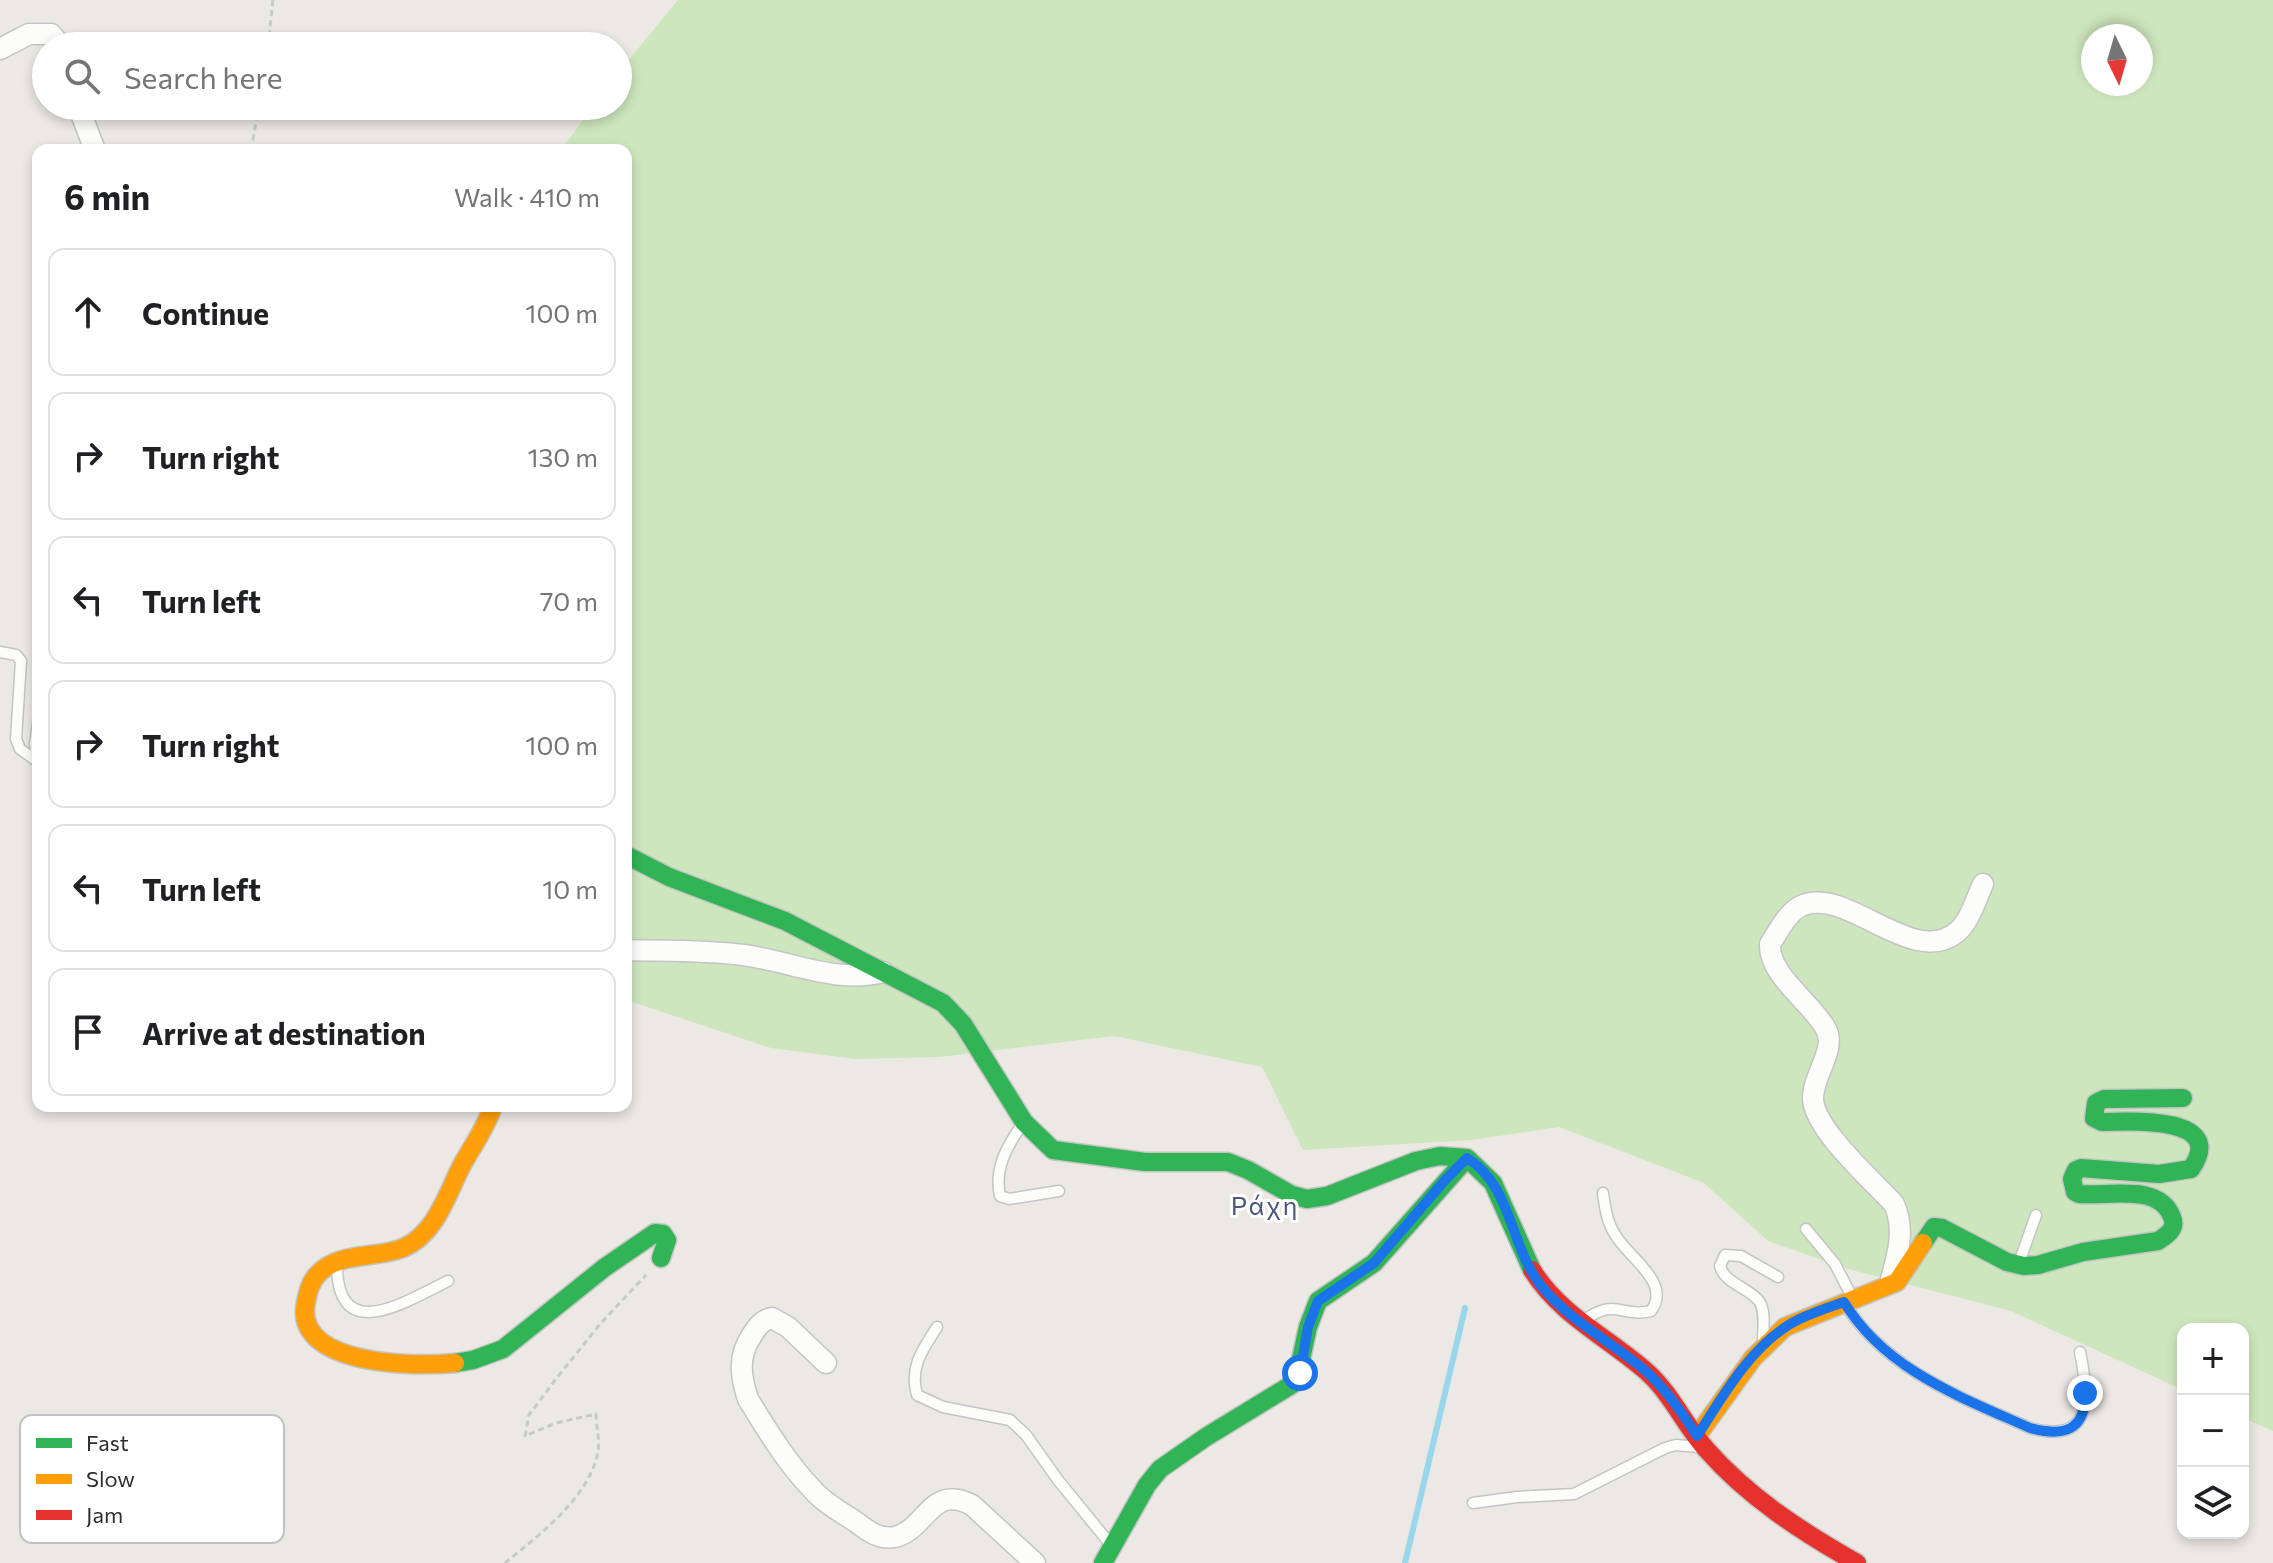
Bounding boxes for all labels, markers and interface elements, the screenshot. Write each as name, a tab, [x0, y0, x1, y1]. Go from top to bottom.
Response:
north arrow	[2081, 24, 2153, 96]
search box	[32, 32, 632, 120]
icon: search	[60, 54, 104, 98]
text: Search here	[124, 58, 283, 95]
text: 6 min	[64, 175, 150, 217]
text: Walk · 410 m	[454, 181, 600, 212]
icon: ahead	[66, 290, 110, 334]
text: Continue	[142, 294, 269, 331]
text: 100 m	[525, 297, 598, 328]
icon: right	[66, 434, 110, 478]
text: Turn right	[142, 438, 279, 475]
text: 130 m	[527, 441, 598, 472]
icon: left	[66, 578, 110, 622]
text: Turn left	[142, 582, 261, 619]
text: 70 m	[540, 585, 598, 616]
icon: right	[66, 722, 110, 766]
text: Turn right	[142, 726, 279, 763]
text: 100 m	[525, 729, 598, 760]
icon: left	[66, 866, 110, 910]
text: Turn left	[142, 870, 261, 907]
text: 10 m	[542, 873, 598, 904]
icon: arrive	[66, 1010, 110, 1054]
text: Arrive at destination	[142, 1014, 426, 1051]
district label: Ράχη	[1231, 1189, 1299, 1220]
map controls	[2177, 1323, 2249, 1539]
button: +	[2177, 1323, 2249, 1395]
route start	[1282, 1355, 1318, 1391]
route end	[2067, 1375, 2103, 1411]
button: −	[2177, 1395, 2249, 1467]
legend	[20, 1415, 284, 1543]
text: Fast	[86, 1429, 129, 1456]
text: Slow	[86, 1465, 135, 1492]
button: layers	[2177, 1467, 2249, 1539]
text: Jam	[86, 1501, 123, 1528]

